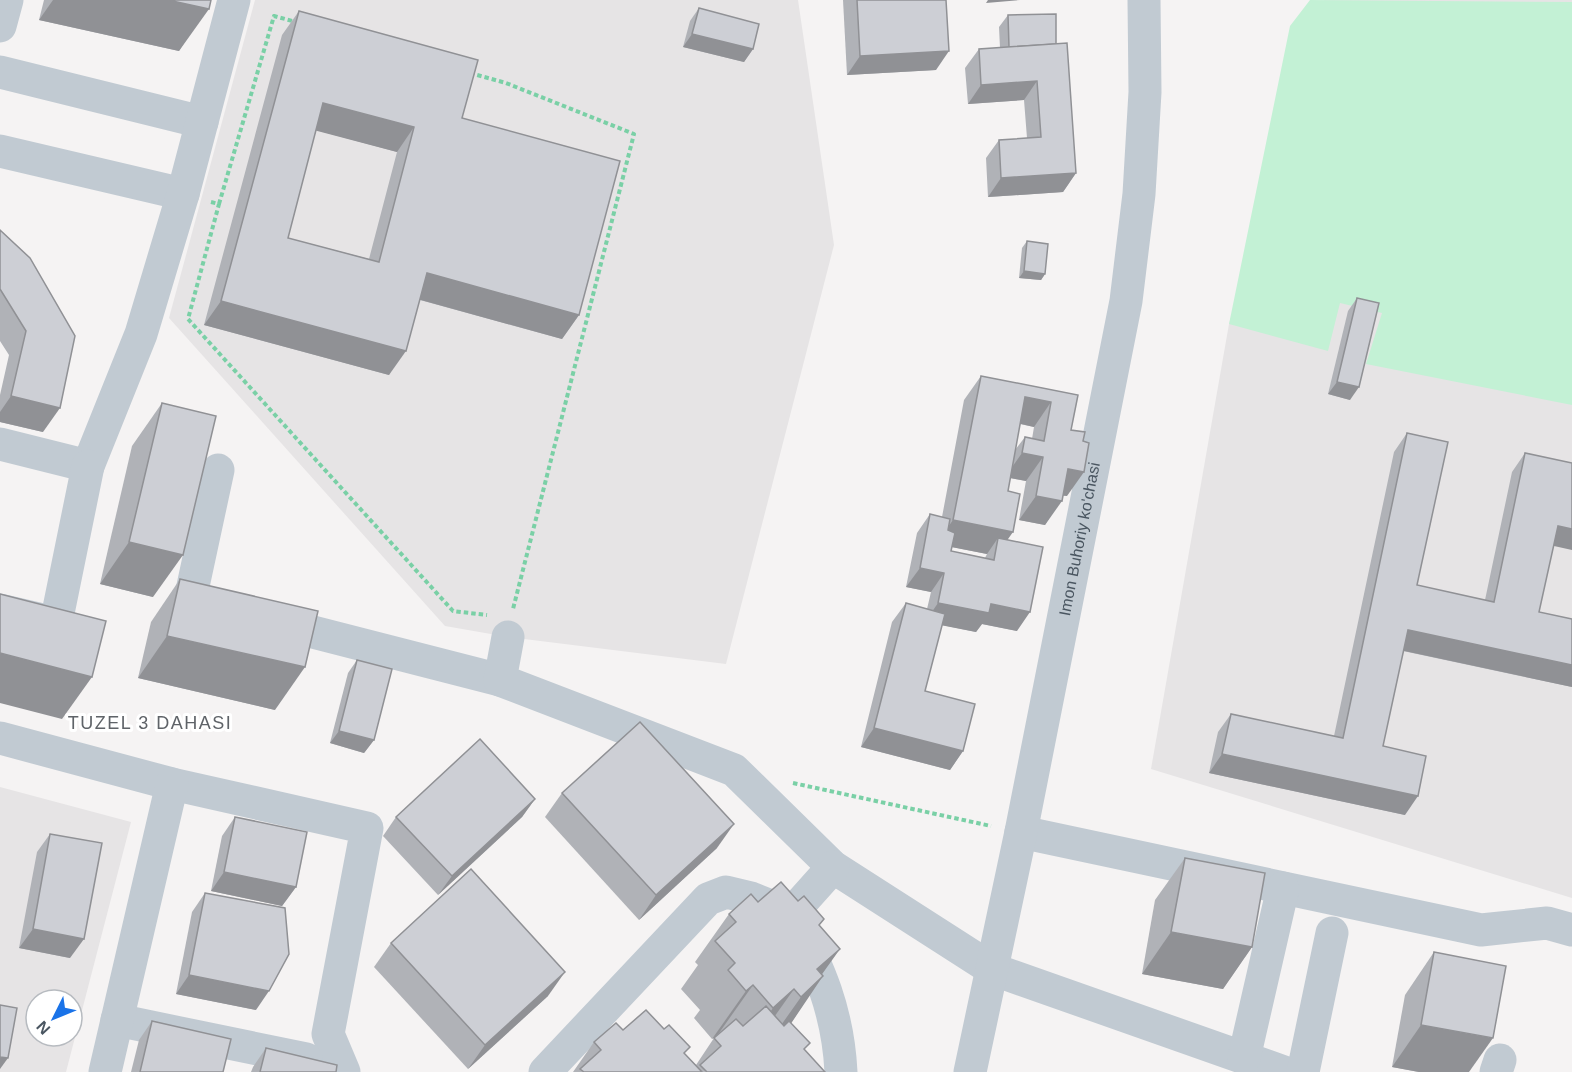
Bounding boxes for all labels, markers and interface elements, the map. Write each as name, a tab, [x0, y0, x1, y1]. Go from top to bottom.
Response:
street label: Imon Buhoriy ko'chasi	[1056, 461, 1103, 617]
district label: TUZEL 3 DAHASI	[68, 713, 232, 733]
north arrow	[24, 988, 84, 1048]
text: N	[33, 1018, 54, 1038]

